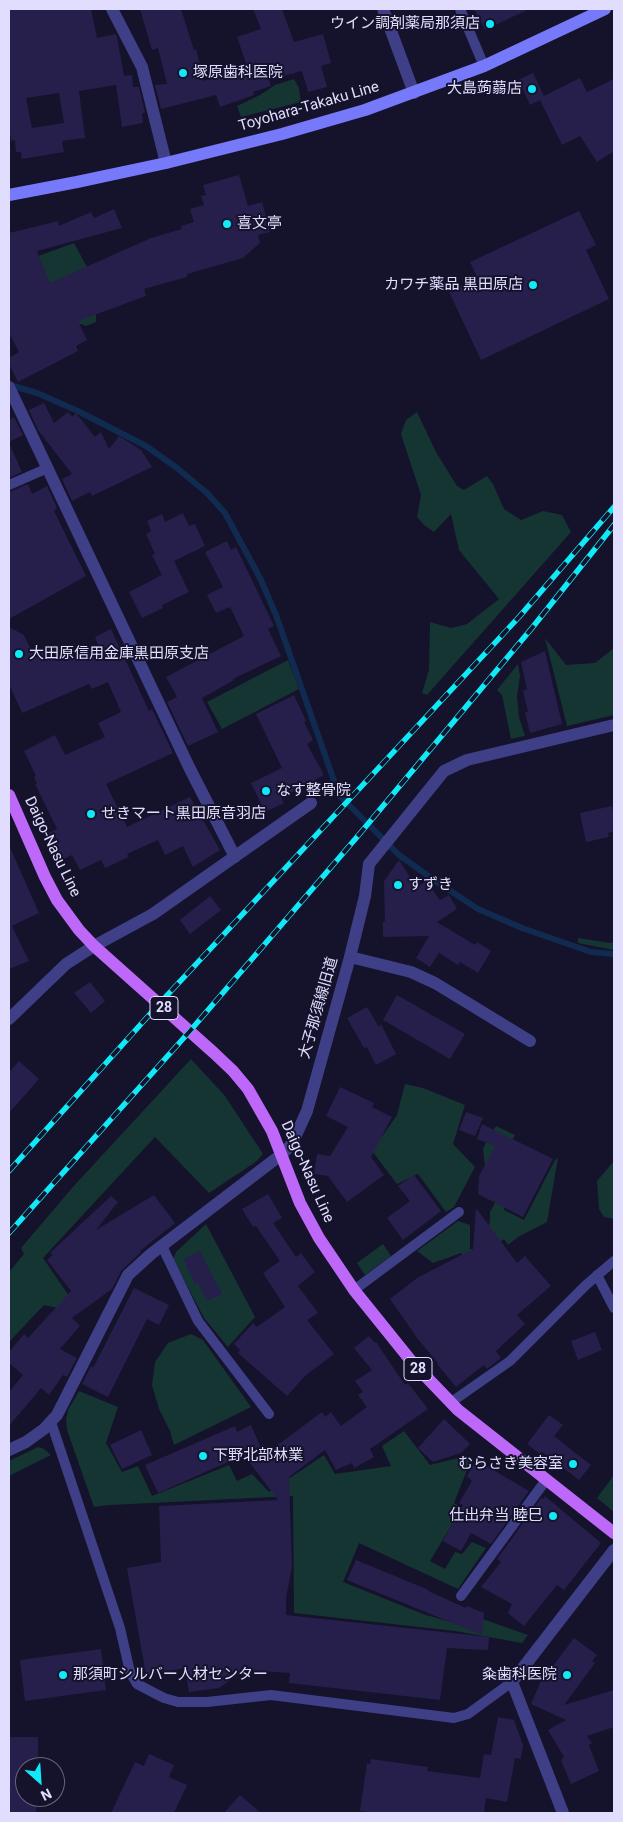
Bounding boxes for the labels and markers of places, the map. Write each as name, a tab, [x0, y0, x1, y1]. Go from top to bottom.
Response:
place label: ウイン調剤薬局那須店	[330, 15, 480, 33]
marker: ウイン調剤薬局那須店	[484, 18, 496, 30]
place label: 塚原歯科医院	[193, 64, 283, 82]
marker: 塚原歯科医院	[177, 67, 189, 79]
place label: 大島蒟蒻店	[447, 80, 522, 98]
marker: 大島蒟蒻店	[526, 83, 538, 95]
place label: 喜文亭	[237, 215, 282, 233]
marker: 喜文亭	[221, 218, 233, 230]
place label: カワチ薬品 黒田原店	[384, 276, 523, 294]
marker: カワチ薬品 黒田原店	[527, 279, 539, 291]
place label: 大田原信用金庫黒田原支店	[29, 645, 209, 663]
marker: 大田原信用金庫黒田原支店	[13, 648, 25, 660]
place label: なす整骨院	[276, 782, 351, 800]
marker: なす整骨院	[260, 785, 272, 797]
place label: せきマート黒田原音羽店	[101, 805, 266, 823]
marker: せきマート黒田原音羽店	[85, 808, 97, 820]
place label: すずき	[408, 876, 453, 894]
marker: すずき	[392, 879, 404, 891]
place label: 下野北部林業	[213, 1447, 303, 1465]
marker: 下野北部林業	[197, 1450, 209, 1462]
place label: むらさき美容室	[458, 1455, 563, 1473]
marker: むらさき美容室	[567, 1458, 579, 1470]
place label: 仕出弁当 睦巳	[449, 1507, 543, 1525]
marker: 仕出弁当 睦巳	[547, 1510, 559, 1522]
place label: 那須町シルバー人材センター	[73, 1666, 268, 1684]
place label: 粂歯科医院	[482, 1666, 557, 1684]
marker: 那須町シルバー人材センター	[57, 1669, 69, 1681]
marker: 粂歯科医院	[561, 1669, 573, 1681]

